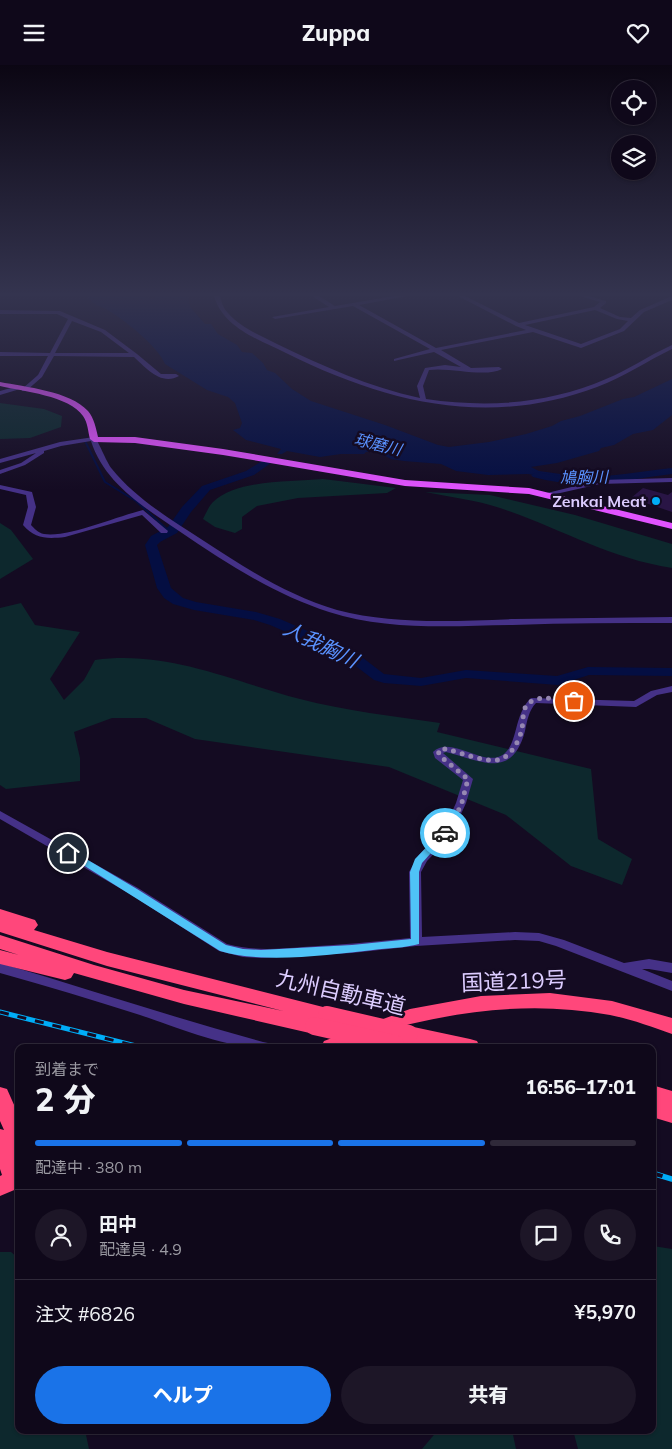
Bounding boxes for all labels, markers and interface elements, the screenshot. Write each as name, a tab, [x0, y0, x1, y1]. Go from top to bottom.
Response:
icon: menu	[20, 19, 48, 47]
text: Zuppa	[302, 19, 370, 47]
icon: heart	[624, 19, 652, 47]
map controls	[611, 80, 656, 180]
button: locate	[611, 80, 656, 125]
button: layers	[611, 135, 656, 180]
water label: 球磨川	[352, 428, 406, 460]
water label: 鳩胸川	[560, 467, 610, 487]
place label: Zenkai Meat	[552, 491, 646, 511]
marker: Zenkai Meat	[650, 495, 662, 507]
water label: 人我胸川	[280, 615, 364, 674]
pin	[553, 680, 595, 722]
icon: bag	[560, 687, 588, 715]
courier	[420, 808, 470, 858]
icon: car	[431, 819, 459, 847]
pin	[47, 832, 89, 874]
icon: home	[54, 839, 82, 867]
street label: 九州自動車道	[274, 964, 408, 1020]
street label: 国道219号	[461, 965, 567, 997]
text: 到着まで	[35, 1059, 99, 1079]
text: 16:56–17:01	[525, 1075, 636, 1099]
text: 2 分	[35, 1079, 95, 1119]
text: 配達中 · 380 m	[35, 1157, 142, 1177]
button: person	[35, 1209, 87, 1261]
button: chat	[520, 1209, 572, 1261]
button: phone	[584, 1209, 636, 1261]
text: 田中	[99, 1212, 137, 1236]
text: 配達員 · 4.9	[99, 1239, 182, 1259]
text: ¥5,970	[574, 1300, 636, 1324]
text: 注文 #6826	[35, 1302, 135, 1326]
button: ヘルプ	[35, 1366, 331, 1424]
button: 共有	[341, 1366, 636, 1424]

